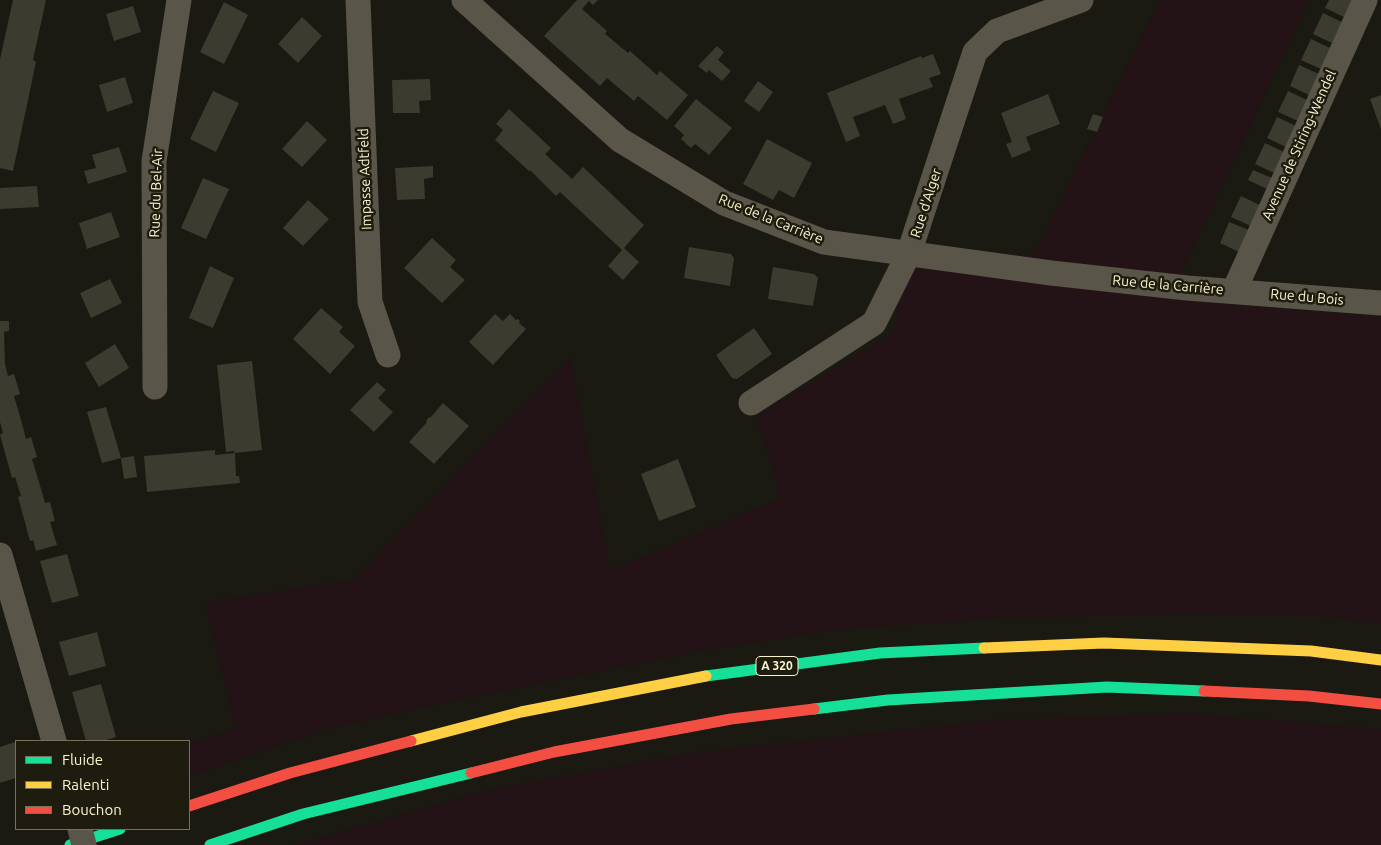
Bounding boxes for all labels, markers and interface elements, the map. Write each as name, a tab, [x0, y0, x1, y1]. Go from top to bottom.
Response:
street label: Avenue de Stiring-Wendel	[1258, 67, 1340, 223]
street label: Impasse Adtfeld	[355, 128, 375, 230]
street label: Rue du Bel-Air	[146, 148, 166, 238]
street label: Rue d'Alger	[907, 166, 945, 240]
street label: Rue de la Carrière	[716, 190, 826, 248]
street label: Rue de la Carrière	[1112, 272, 1224, 298]
street label: Rue du Bois	[1270, 285, 1344, 309]
road number: A 320	[756, 656, 798, 676]
legend	[15, 740, 190, 830]
text: Fluide	[62, 751, 103, 768]
text: Ralenti	[62, 776, 109, 793]
text: Bouchon	[62, 801, 122, 818]

